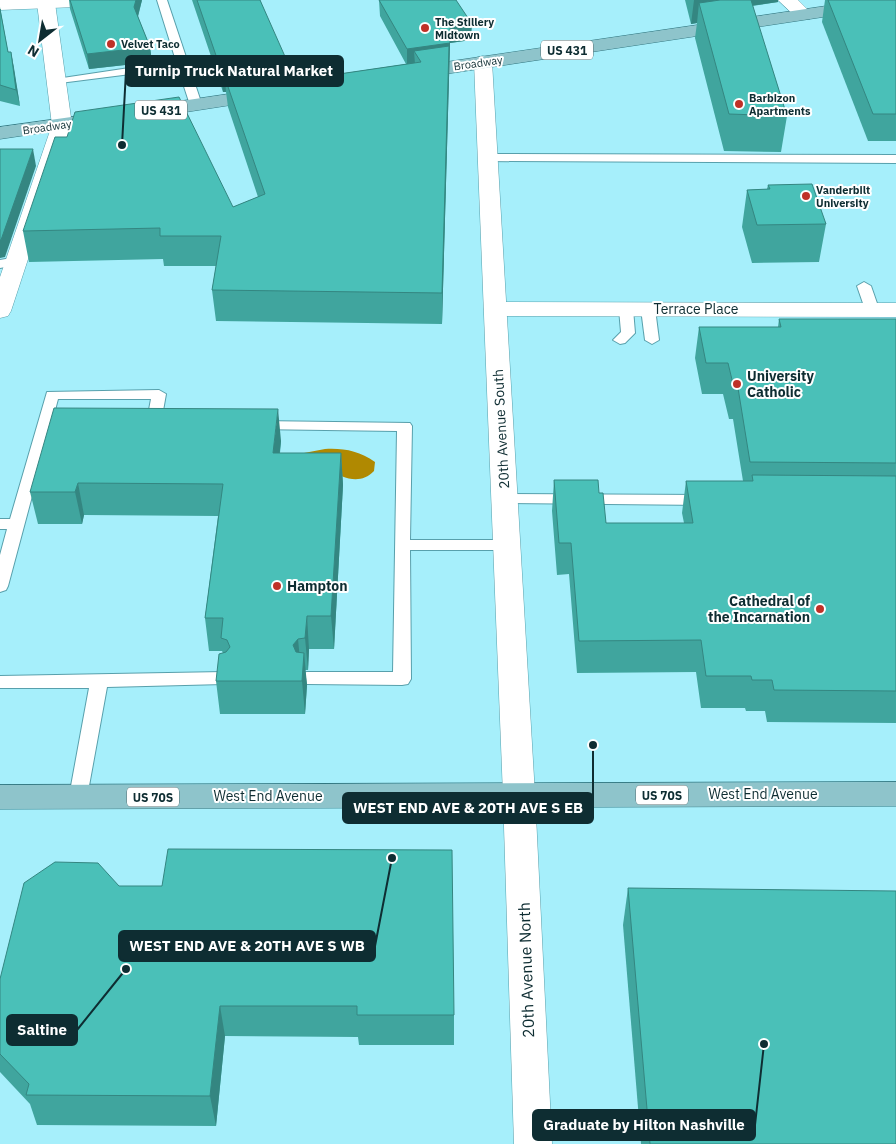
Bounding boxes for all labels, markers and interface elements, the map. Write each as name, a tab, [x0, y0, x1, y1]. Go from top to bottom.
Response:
north arrow	[15, 15, 65, 65]
place label: The Stillery Midtown	[435, 15, 494, 42]
marker: The Stillery Midtown	[419, 22, 431, 34]
place label: Velvet Taco	[121, 37, 180, 51]
marker: Velvet Taco	[105, 38, 117, 50]
road number: US 431	[541, 40, 593, 60]
text: N	[24, 41, 42, 61]
street label: Broadway	[453, 53, 504, 73]
callout: Turnip Truck Natural Market	[126, 56, 343, 86]
text: Turnip Truck Natural Market	[135, 61, 333, 80]
place label: Barbizon Apartments	[749, 91, 811, 118]
marker: Barbizon Apartments	[733, 98, 745, 110]
road number: US 431	[135, 100, 187, 120]
street label: Broadway	[22, 117, 73, 137]
place label: Vanderbilt University	[816, 183, 870, 210]
marker: Vanderbilt University	[800, 190, 812, 202]
street label: Terrace Place	[654, 300, 739, 318]
place label: University Catholic	[747, 367, 814, 401]
street label: 20th Avenue South	[489, 369, 513, 489]
marker: University Catholic	[731, 378, 743, 390]
place label: Hampton	[287, 577, 348, 595]
marker: Hampton	[271, 580, 283, 592]
place label: Cathedral of the Incarnation	[708, 592, 810, 626]
marker: Cathedral of the Incarnation	[814, 603, 826, 615]
street label: West End Avenue	[708, 785, 818, 803]
road number: US 70S	[636, 786, 688, 804]
street label: West End Avenue	[213, 787, 323, 805]
road number: US 70S	[127, 788, 179, 806]
callout: WEST END AVE & 20TH AVE S EB	[343, 793, 593, 823]
text: WEST END AVE & 20TH AVE S EB	[353, 798, 583, 817]
street label: 20th Avenue North	[514, 902, 538, 1038]
callout: WEST END AVE & 20TH AVE S WB	[119, 931, 375, 961]
text: WEST END AVE & 20TH AVE S WB	[129, 936, 365, 955]
callout: Saltine	[7, 1015, 77, 1045]
text: Saltine	[17, 1020, 67, 1039]
callout: Graduate by Hilton Nashville	[533, 1110, 755, 1140]
text: Graduate by Hilton Nashville	[543, 1115, 745, 1134]

